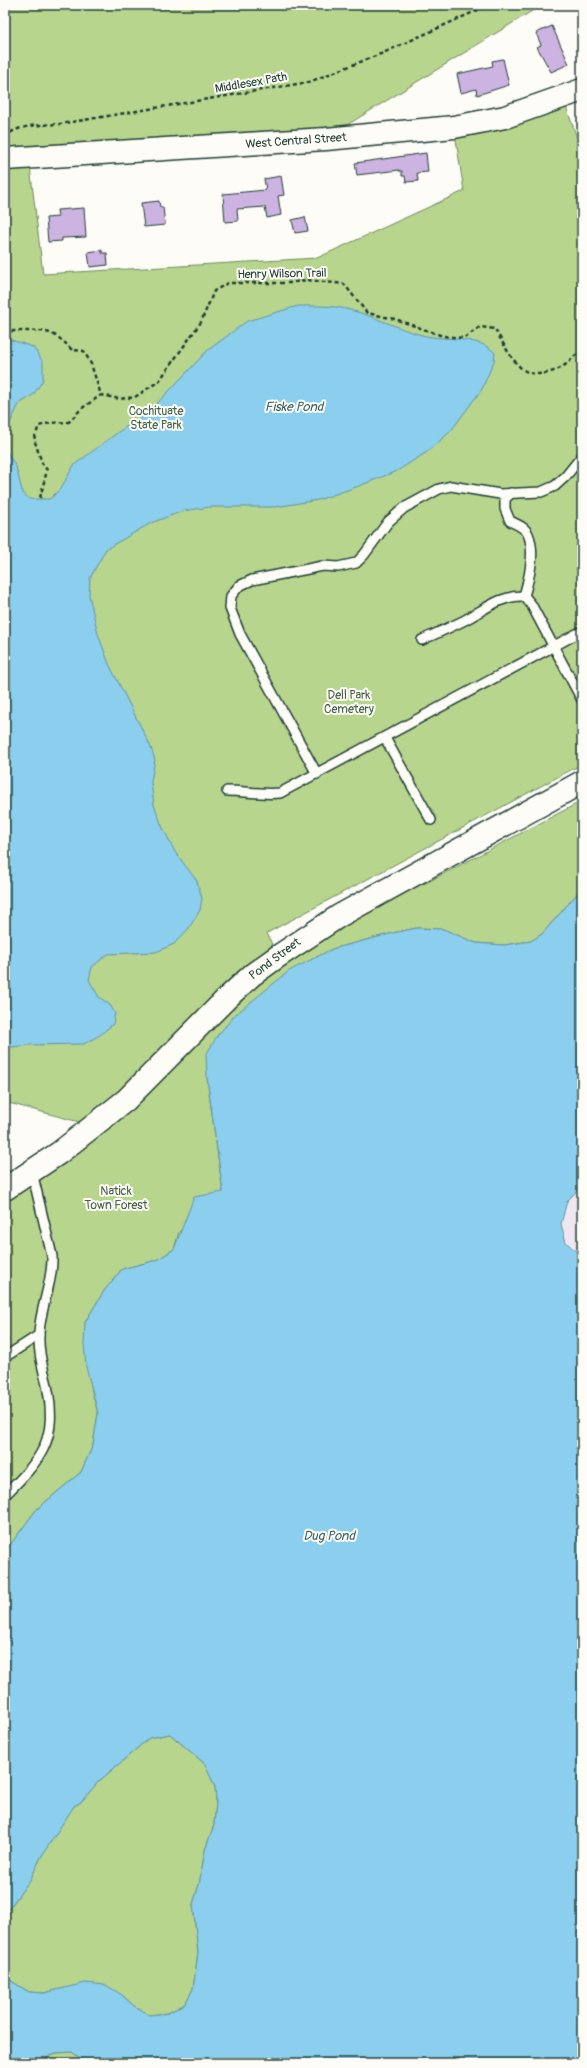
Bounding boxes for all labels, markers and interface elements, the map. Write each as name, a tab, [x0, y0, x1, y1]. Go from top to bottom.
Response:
street label: Middlesex Path	[214, 69, 289, 97]
street label: West Central Street	[245, 130, 347, 152]
street label: Henry Wilson Trail	[237, 266, 327, 282]
water label: Fiske Pond	[265, 399, 325, 415]
park label: Cochituate State Park	[129, 404, 183, 433]
park label: Dell Park Cemetery	[324, 688, 374, 717]
street label: Pond Street	[246, 935, 304, 983]
park label: Natick Town Forest	[84, 1184, 148, 1213]
water label: Dug Pond	[303, 1528, 356, 1544]

